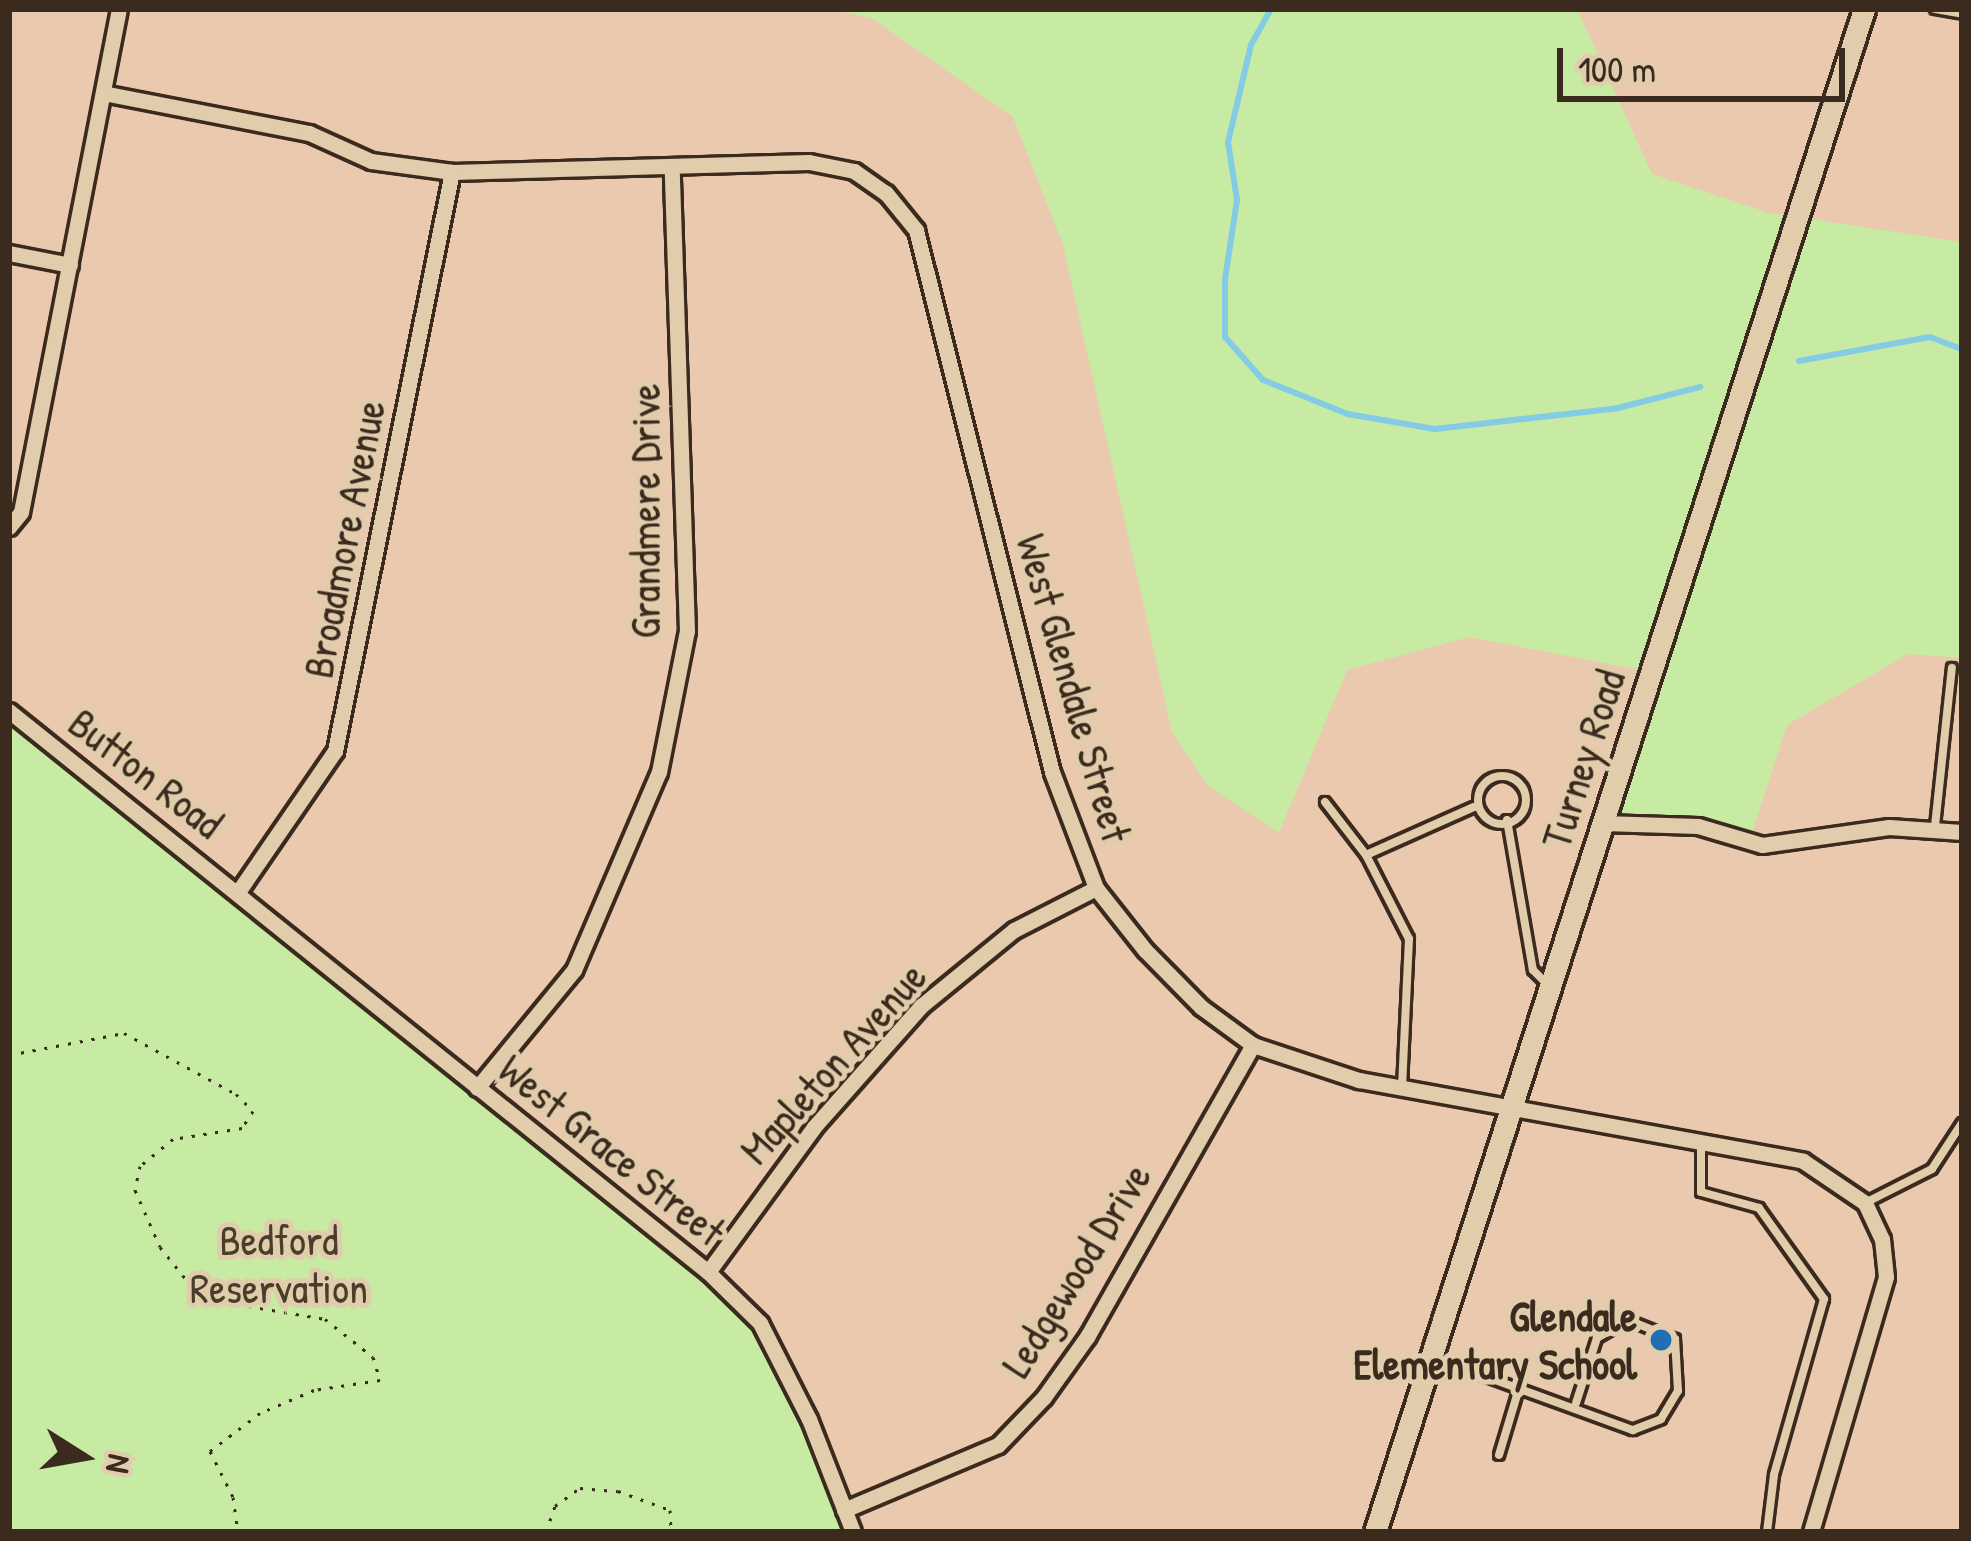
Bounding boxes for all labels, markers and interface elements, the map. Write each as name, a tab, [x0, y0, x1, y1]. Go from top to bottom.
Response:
scale bar	[1563, 24, 1851, 98]
text: 100 m	[1578, 44, 1656, 93]
street label: Grandmere Drive	[620, 383, 670, 639]
street label: Broadmore Avenue	[292, 396, 396, 682]
street label: West Glendale Street	[1006, 528, 1142, 848]
street label: Turney Road	[1531, 663, 1635, 855]
street label: Button Road	[59, 697, 233, 849]
street label: Mapleton Avenue	[729, 952, 937, 1174]
street label: West Grace Street	[489, 1044, 735, 1256]
street label: Ledgewood Drive	[990, 1154, 1162, 1386]
park label: Bedford Reservation	[190, 1215, 368, 1314]
place label: Glendale Elementary School	[1354, 1291, 1637, 1390]
marker: Glendale Elementary School	[1648, 1327, 1674, 1353]
north arrow	[24, 1397, 144, 1517]
text: N	[96, 1451, 143, 1477]

